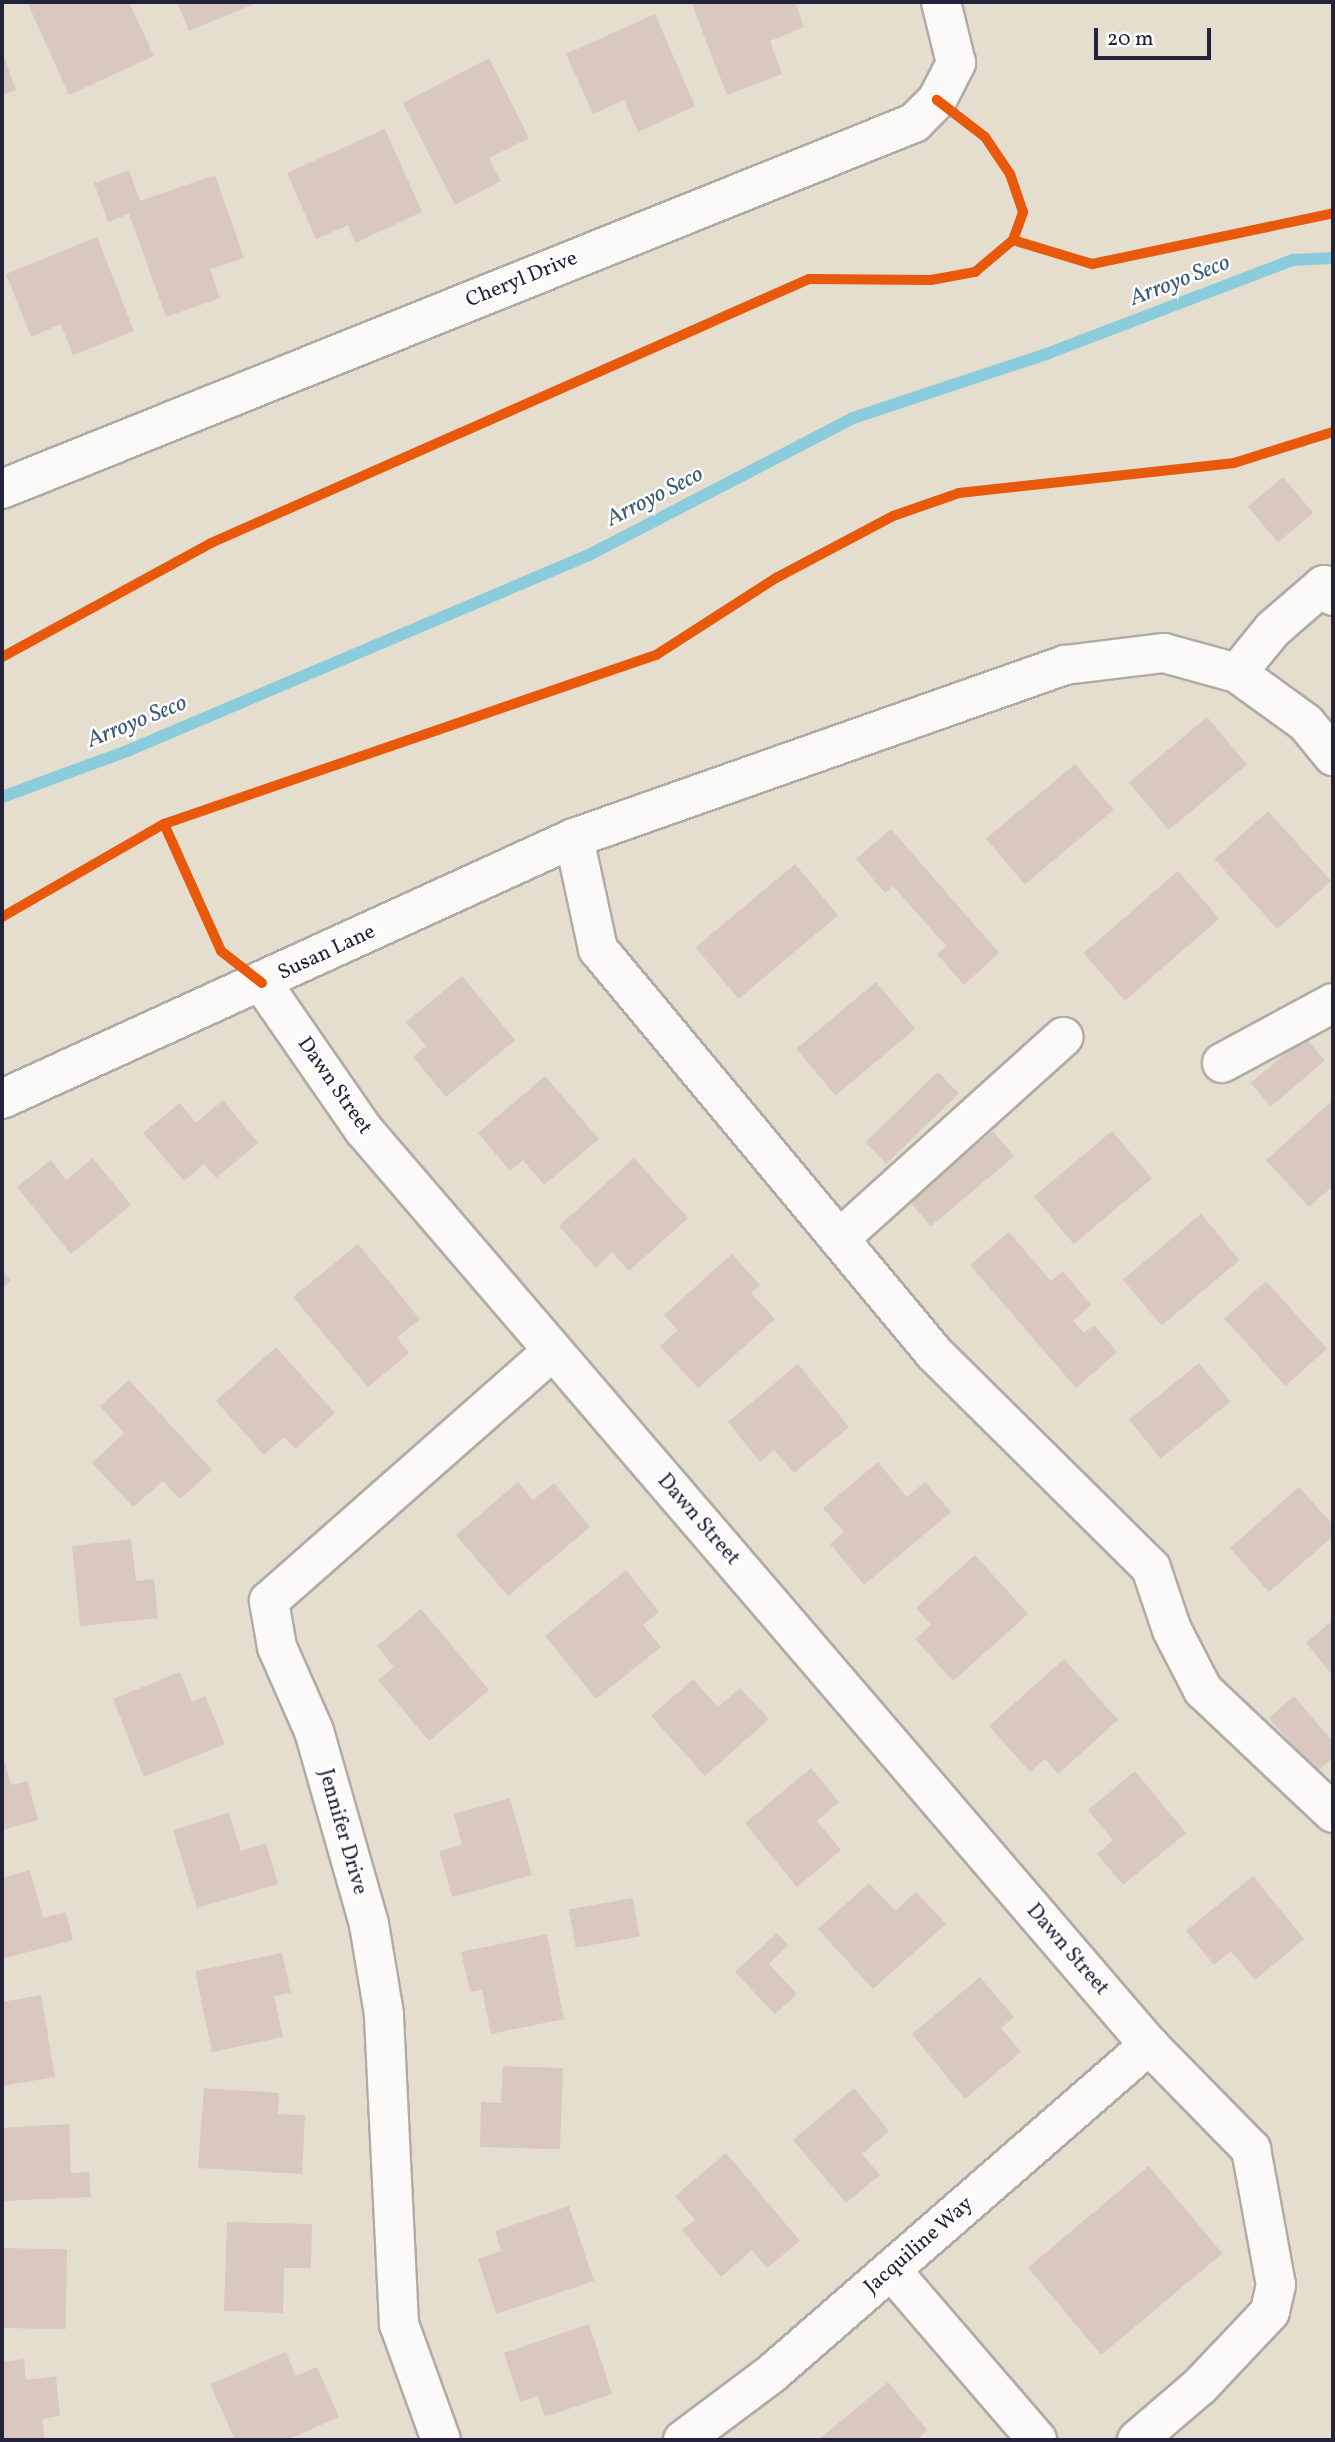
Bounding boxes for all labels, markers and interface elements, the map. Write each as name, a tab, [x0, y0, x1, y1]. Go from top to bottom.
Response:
scale bar	[1097, 14, 1214, 58]
text: 20 m	[1107, 25, 1153, 54]
street label: Cheryl Drive	[463, 246, 581, 314]
water label: Arroyo Seco	[1126, 249, 1234, 313]
water label: Arroyo Seco	[602, 461, 708, 533]
water label: Arroyo Seco	[83, 690, 191, 754]
street label: Susan Lane	[274, 920, 380, 986]
street label: Dawn Street	[291, 1032, 377, 1140]
street label: Dawn Street	[651, 1469, 745, 1571]
street label: Jennifer Drive	[312, 1766, 372, 1898]
street label: Dawn Street	[1020, 1899, 1114, 2001]
street label: Jacquiline Way	[859, 2192, 979, 2300]

